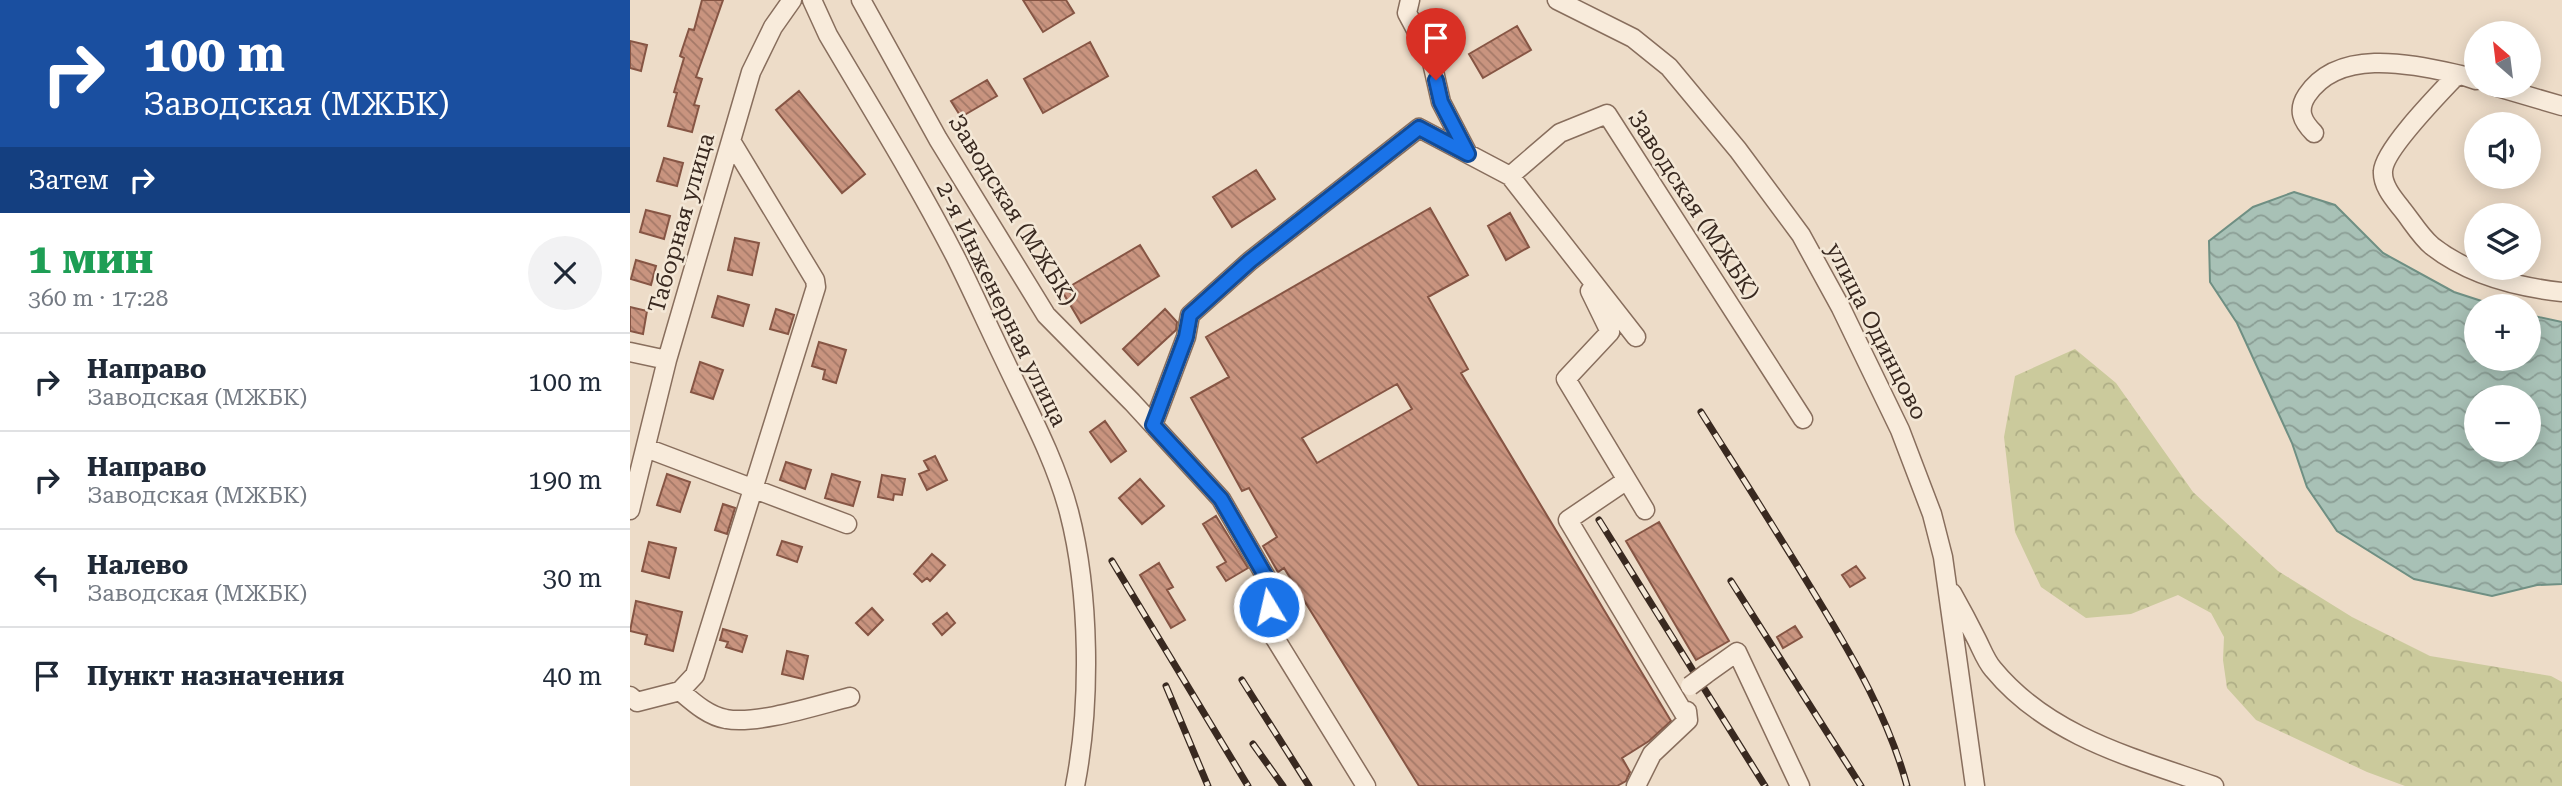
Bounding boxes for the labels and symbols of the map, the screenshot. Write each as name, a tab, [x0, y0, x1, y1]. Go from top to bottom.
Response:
pin	[1406, 8, 1466, 80]
north arrow	[2464, 21, 2541, 98]
street label: Заводская (МЖБК)	[1622, 106, 1765, 305]
street label: Заводская (МЖБК)	[943, 110, 1082, 311]
street label: Таборная улица	[643, 129, 720, 316]
street label: 2-я Инженерная улица	[931, 178, 1073, 431]
street label: улица Одинцово	[1820, 238, 1933, 424]
position arrow	[1232, 570, 1306, 644]

